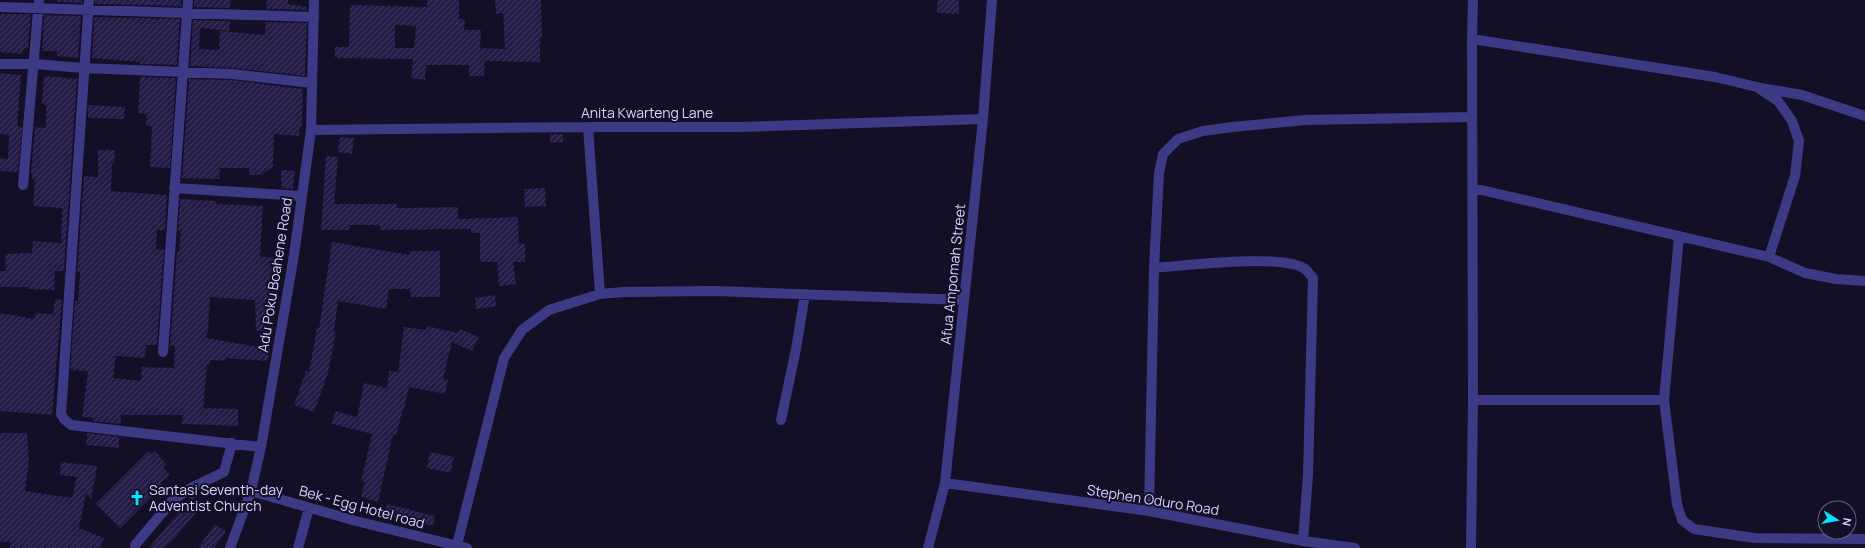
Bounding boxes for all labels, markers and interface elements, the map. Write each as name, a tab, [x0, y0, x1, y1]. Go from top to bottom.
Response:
street label: Anita Kwarteng Lane	[581, 103, 713, 122]
street label: Adu Poku Boahene Road	[253, 196, 296, 354]
street label: Afua Ampomah Street	[936, 202, 969, 345]
place label: Santasi Seventh-day Adventist Church	[149, 480, 284, 515]
street label: Stephen Oduro Road	[1086, 480, 1221, 519]
street label: Bek - Egg Hotel road	[297, 481, 427, 532]
church icon: Santasi Seventh-day Adventist Church	[128, 489, 146, 507]
north arrow	[1817, 500, 1857, 540]
text: N	[1839, 517, 1855, 527]

